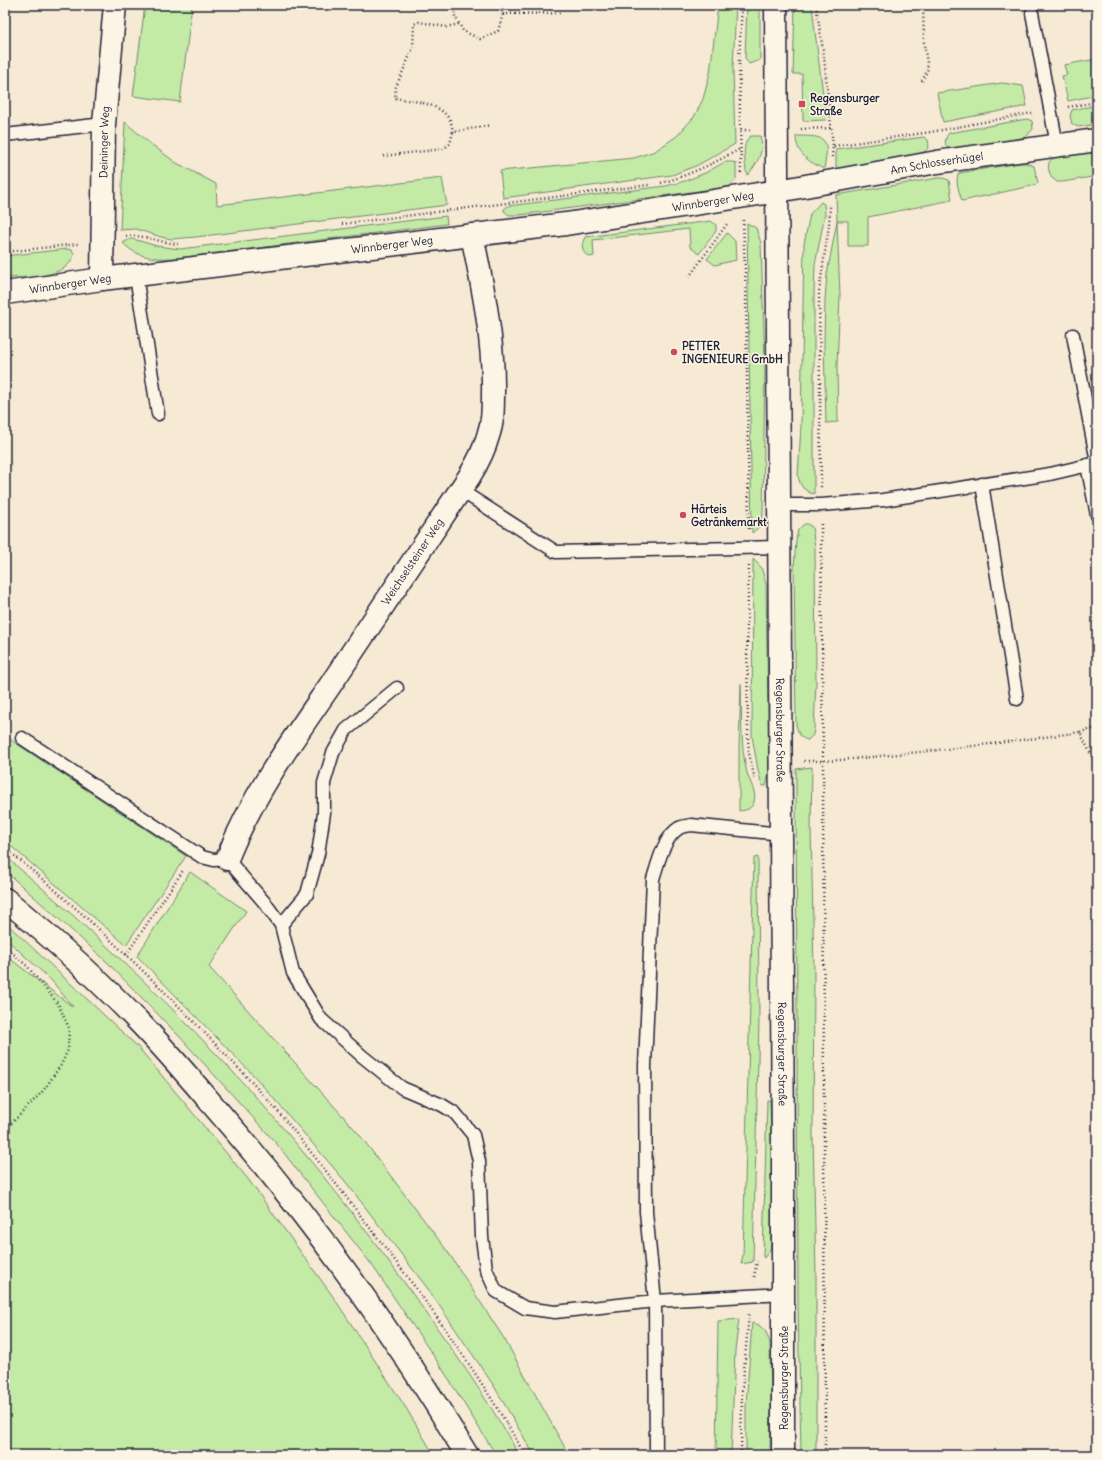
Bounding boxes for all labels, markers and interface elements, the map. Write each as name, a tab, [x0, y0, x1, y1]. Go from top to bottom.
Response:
place label: Regensburger Straße	[810, 91, 880, 118]
marker: Regensburger Straße	[797, 99, 807, 109]
street label: Deininger Weg	[96, 105, 113, 178]
street label: Am Schlosserhügel	[889, 149, 984, 177]
street label: Winnberger Weg	[671, 188, 755, 214]
street label: Winnberger Weg	[350, 233, 434, 256]
street label: Winnberger Weg	[29, 271, 112, 296]
place label: PETTER INGENIEURE GmbH	[682, 339, 783, 366]
marker: PETTER INGENIEURE GmbH	[669, 347, 679, 357]
place label: Härteis Getränkemarkt	[691, 502, 767, 529]
marker: Härteis Getränkemarkt	[678, 510, 688, 520]
street label: Weichselsteiner Weg	[378, 516, 446, 608]
street label: Regensburger Straße	[773, 678, 788, 782]
street label: Regensburger Straße	[775, 1002, 790, 1106]
street label: Regensburger Straße	[777, 1326, 791, 1430]

